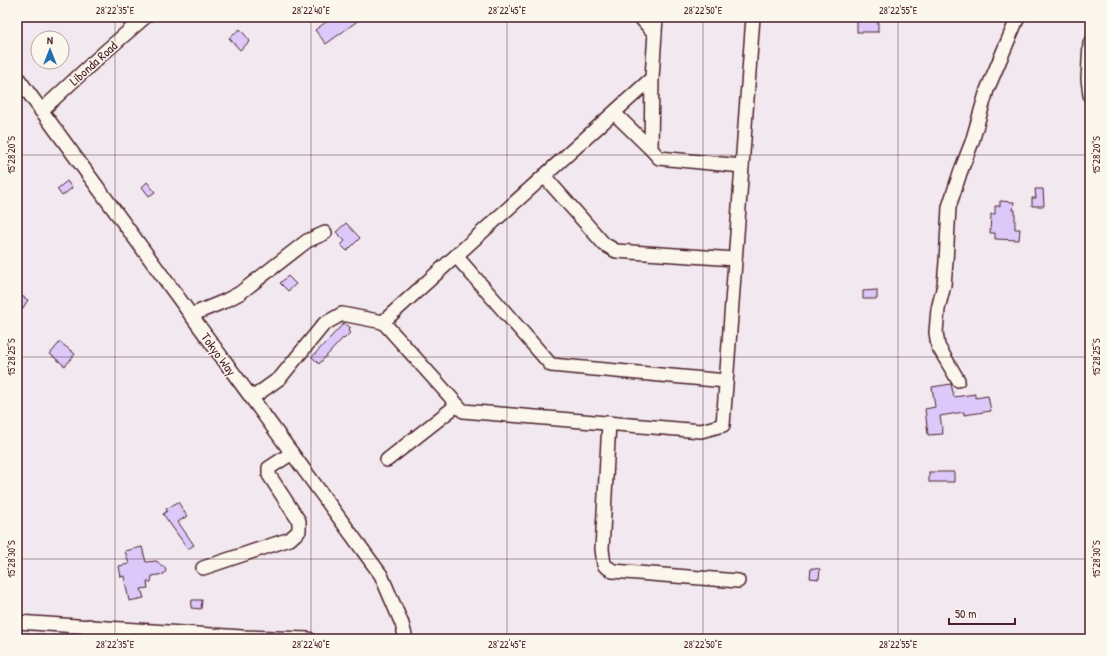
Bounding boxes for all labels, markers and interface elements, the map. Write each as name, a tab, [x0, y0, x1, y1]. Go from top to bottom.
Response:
text: 28°22'35"E	[96, 4, 135, 17]
text: 28°22'40"E	[292, 4, 331, 17]
text: 28°22'45"E	[488, 4, 526, 17]
text: 28°22'50"E	[684, 4, 723, 17]
text: 28°22'55"E	[879, 4, 918, 17]
north arrow	[30, 30, 70, 70]
text: N	[47, 33, 53, 47]
street label: Libonda Road	[65, 37, 121, 89]
text: 15°28'20"S	[5, 136, 18, 174]
text: 15°28'20"S	[1090, 136, 1103, 174]
street label: Tokyo Way	[197, 329, 241, 380]
text: 15°28'25"S	[5, 338, 18, 376]
text: 15°28'25"S	[1090, 338, 1103, 376]
text: 15°28'30"S	[5, 540, 18, 578]
text: 15°28'30"S	[1090, 540, 1103, 578]
scale bar	[949, 600, 1015, 626]
text: 50 m	[955, 605, 976, 622]
text: 28°22'35"E	[96, 638, 135, 651]
text: 28°22'40"E	[292, 638, 331, 651]
text: 28°22'45"E	[488, 638, 526, 651]
text: 28°22'50"E	[684, 638, 723, 651]
text: 28°22'55"E	[879, 638, 918, 651]

